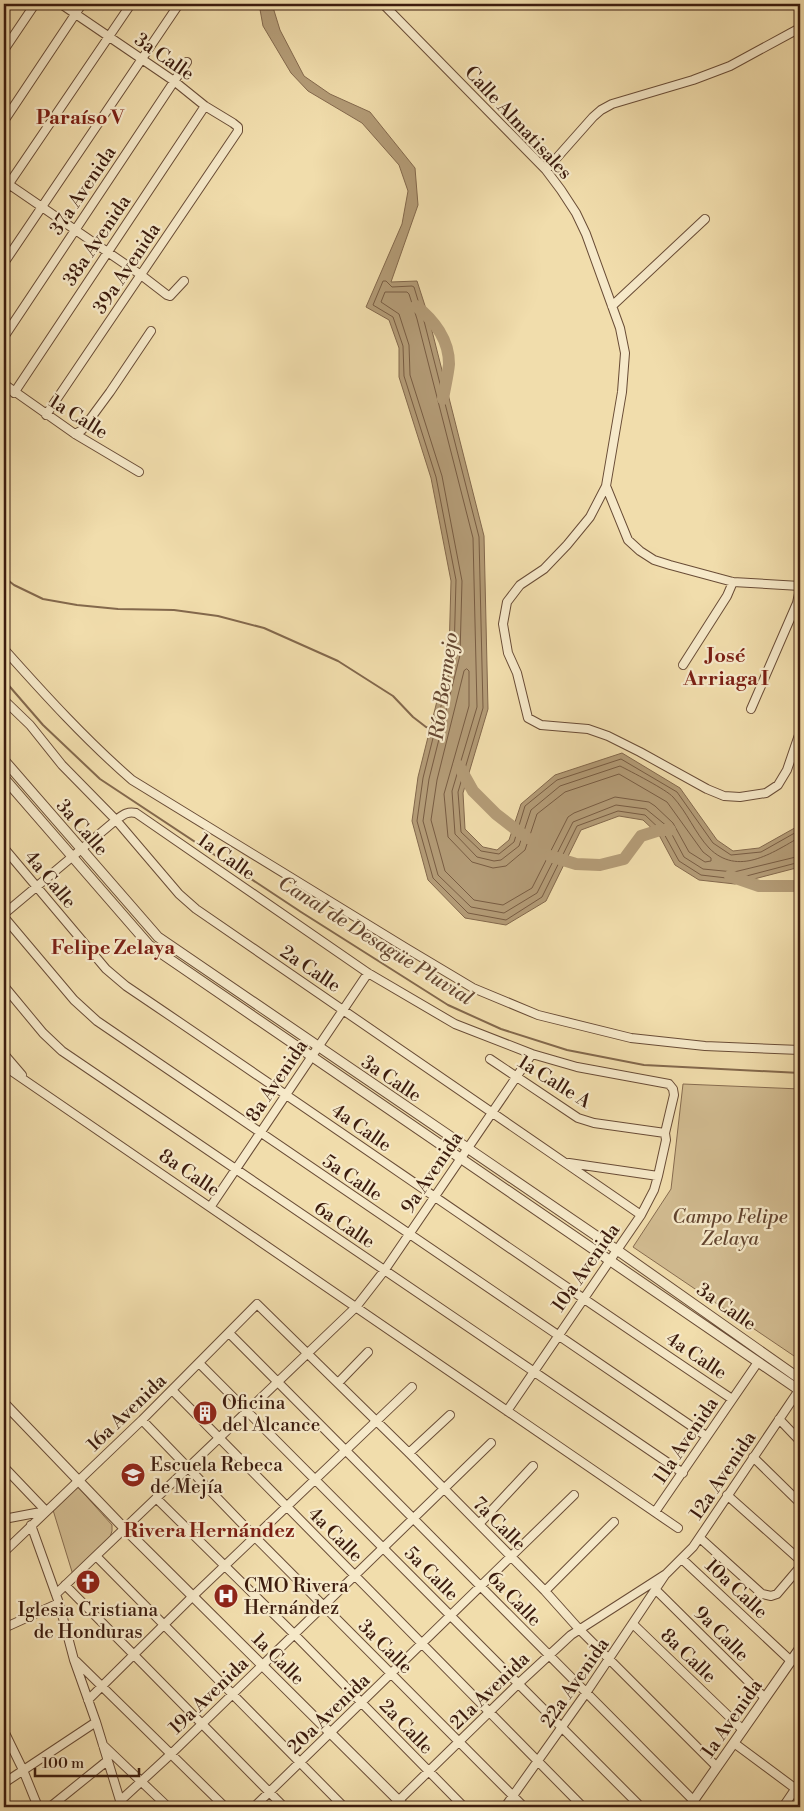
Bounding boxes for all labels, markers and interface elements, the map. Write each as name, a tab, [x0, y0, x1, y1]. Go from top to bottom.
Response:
street label: 3a Calle	[130, 28, 199, 86]
street label: Calle Almatisales	[459, 61, 577, 185]
district label: Paraíso V	[36, 106, 125, 131]
street label: 37a Avenida	[44, 141, 122, 240]
street label: 38a Avenida	[58, 190, 136, 291]
street label: 39a Avenida	[88, 218, 166, 319]
street label: 1a Calle	[44, 389, 112, 444]
water label: Río Bermejo	[424, 631, 464, 743]
district label: José Arriaga I	[682, 644, 769, 692]
street label: 3a Calle	[51, 794, 113, 861]
street label: 1a Calle	[193, 828, 260, 885]
street label: 4a Calle	[19, 846, 81, 914]
water label: Canal de Desagüe Pluvial	[273, 871, 478, 1012]
district label: Felipe Zelaya	[51, 936, 175, 961]
street label: 2a Calle	[276, 940, 345, 998]
street label: 8a Avenida	[241, 1035, 313, 1126]
street label: 3a Calle	[357, 1050, 426, 1108]
street label: 1a Calle A	[513, 1050, 596, 1114]
street label: 4a Calle	[327, 1098, 396, 1157]
street label: 9a Avenida	[396, 1127, 468, 1218]
street label: 8a Calle	[154, 1144, 225, 1202]
street label: 5a Calle	[318, 1149, 387, 1207]
street label: 6a Calle	[309, 1196, 380, 1254]
park label: Campo Felipe Zelaya	[672, 1205, 788, 1251]
street label: 10a Avenida	[547, 1218, 625, 1316]
street label: 3a Calle	[692, 1278, 761, 1336]
street label: 4a Calle	[661, 1327, 731, 1385]
street label: 16a Avenida	[82, 1369, 172, 1457]
place label: Oficina del Alcance	[222, 1391, 320, 1437]
street label: 11a Avenida	[648, 1392, 724, 1488]
building icon: Oficina del Alcance	[192, 1400, 218, 1426]
street label: 12a Avenida	[684, 1426, 761, 1524]
place label: Escuela Rebeca de Mejía	[150, 1453, 283, 1499]
school or university icon: Escuela Rebeca de Mejía	[120, 1462, 146, 1488]
street label: 7a Calle	[467, 1492, 531, 1556]
street label: 4a Calle	[303, 1502, 368, 1567]
district label: Rivera Hernández	[123, 1519, 295, 1544]
street label: 5a Calle	[399, 1541, 464, 1606]
street label: 10a Calle	[700, 1554, 773, 1624]
street label: 6a Calle	[482, 1566, 547, 1632]
church icon: Iglesia Cristiana de Honduras	[75, 1569, 101, 1595]
place label: CMO Rivera Hernández	[244, 1574, 349, 1620]
hospital icon: CMO Rivera Hernández	[213, 1583, 239, 1609]
place label: Iglesia Cristiana de Honduras	[18, 1598, 159, 1644]
street label: 9a Calle	[689, 1601, 754, 1666]
street label: 3a Calle	[353, 1614, 418, 1679]
street label: 8a Calle	[655, 1623, 721, 1688]
street label: 1a Calle	[247, 1627, 310, 1690]
street label: 22a Avenida	[535, 1633, 615, 1732]
street label: 21a Avenida	[445, 1647, 535, 1735]
street label: 19a Avenida	[164, 1652, 254, 1740]
street label: 20a Avenida	[282, 1668, 375, 1759]
street label: 1a Avenida	[696, 1674, 768, 1763]
street label: 2a Calle	[374, 1694, 438, 1759]
scale bar	[35, 1746, 139, 1778]
text: 100 m	[42, 1754, 84, 1773]

